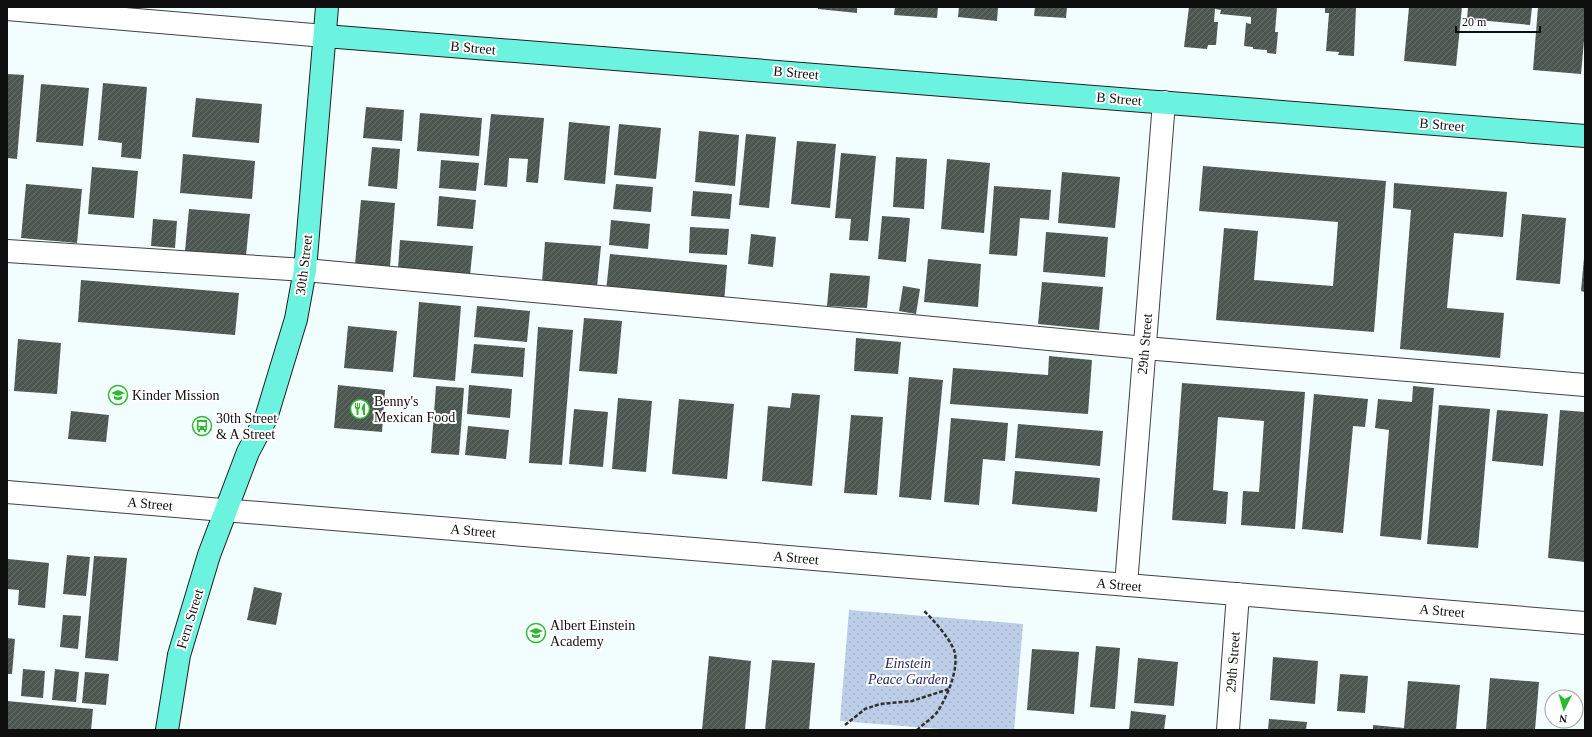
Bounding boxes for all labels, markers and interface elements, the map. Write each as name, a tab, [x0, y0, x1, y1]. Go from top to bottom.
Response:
scale bar	[1456, 8, 1540, 34]
text: 20 m	[1462, 15, 1487, 29]
street label: B Street	[450, 39, 496, 57]
street label: B Street	[773, 64, 819, 82]
street label: B Street	[1096, 90, 1142, 108]
street label: B Street	[1419, 116, 1465, 134]
street label: 30th Street	[293, 234, 315, 296]
street label: 29th Street	[1135, 313, 1155, 375]
school or university icon: Kinder Mission	[107, 384, 129, 406]
place label: Kinder Mission	[132, 388, 220, 403]
place label: Benny's Mexican Food	[374, 394, 455, 425]
restaurant icon: Benny's Mexican Food	[349, 398, 371, 420]
place label: 30th Street & A Street	[216, 411, 277, 442]
bus stop icon: 30th Street & A Street	[191, 415, 213, 437]
street label: A Street	[127, 495, 173, 513]
street label: A Street	[450, 522, 496, 540]
street label: A Street	[773, 549, 819, 567]
street label: A Street	[1096, 576, 1142, 594]
street label: Fern Street	[174, 587, 206, 651]
street label: A Street	[1419, 602, 1465, 620]
place label: Albert Einstein Academy	[550, 618, 635, 649]
school or university icon: Albert Einstein Academy	[525, 622, 547, 644]
street label: 29th Street	[1223, 631, 1243, 693]
park label: Einstein Peace Garden	[867, 656, 948, 687]
north arrow	[1544, 689, 1584, 729]
text: N	[1559, 713, 1568, 725]

